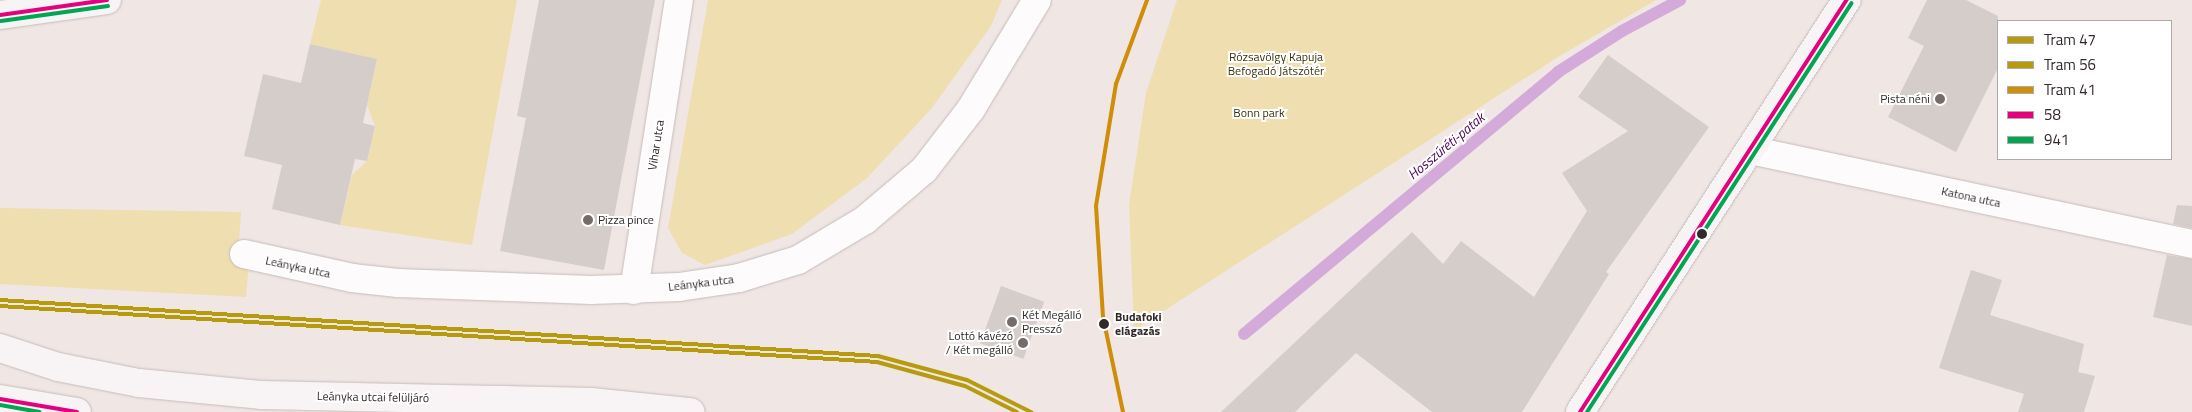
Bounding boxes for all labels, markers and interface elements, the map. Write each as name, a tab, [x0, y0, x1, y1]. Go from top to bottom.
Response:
legend	[1997, 20, 2172, 160]
text: Tram 47	[2044, 28, 2096, 51]
park label: Rózsavölgy Kapuja Befogadó Játszótér	[1228, 50, 1324, 78]
text: Tram 56	[2044, 53, 2096, 76]
text: Tram 41	[2044, 78, 2096, 101]
place label: Pista néni	[1880, 92, 1930, 106]
marker: Pista néni	[1934, 93, 1946, 105]
text: 58	[2044, 103, 2061, 126]
park label: Bonn park	[1233, 106, 1285, 120]
water label: Hosszúréti-patak	[1404, 109, 1488, 183]
street label: Vihar utca	[645, 119, 667, 171]
text: 941	[2044, 128, 2069, 151]
street label: Katona utca	[1940, 184, 2002, 210]
place label: Pizza pince	[598, 213, 654, 227]
marker: Pizza pince	[582, 214, 594, 226]
unlabelled marker	[1697, 229, 1707, 239]
street label: Leányka utca	[264, 253, 332, 281]
street label: Leányka utca	[667, 272, 735, 294]
place label: Két Megálló Presszó	[1022, 308, 1082, 336]
place label: Budafoki elágazás	[1115, 310, 1162, 338]
marker: Két Megálló Presszó	[1006, 316, 1018, 328]
marker: Budafoki elágazás	[1097, 317, 1111, 331]
place label: Lottó kávézó / Két megálló	[946, 329, 1013, 357]
marker: Lottó kávézó / Két megálló	[1017, 337, 1029, 349]
street label: Leányka utcai felüljáró	[317, 389, 429, 405]

